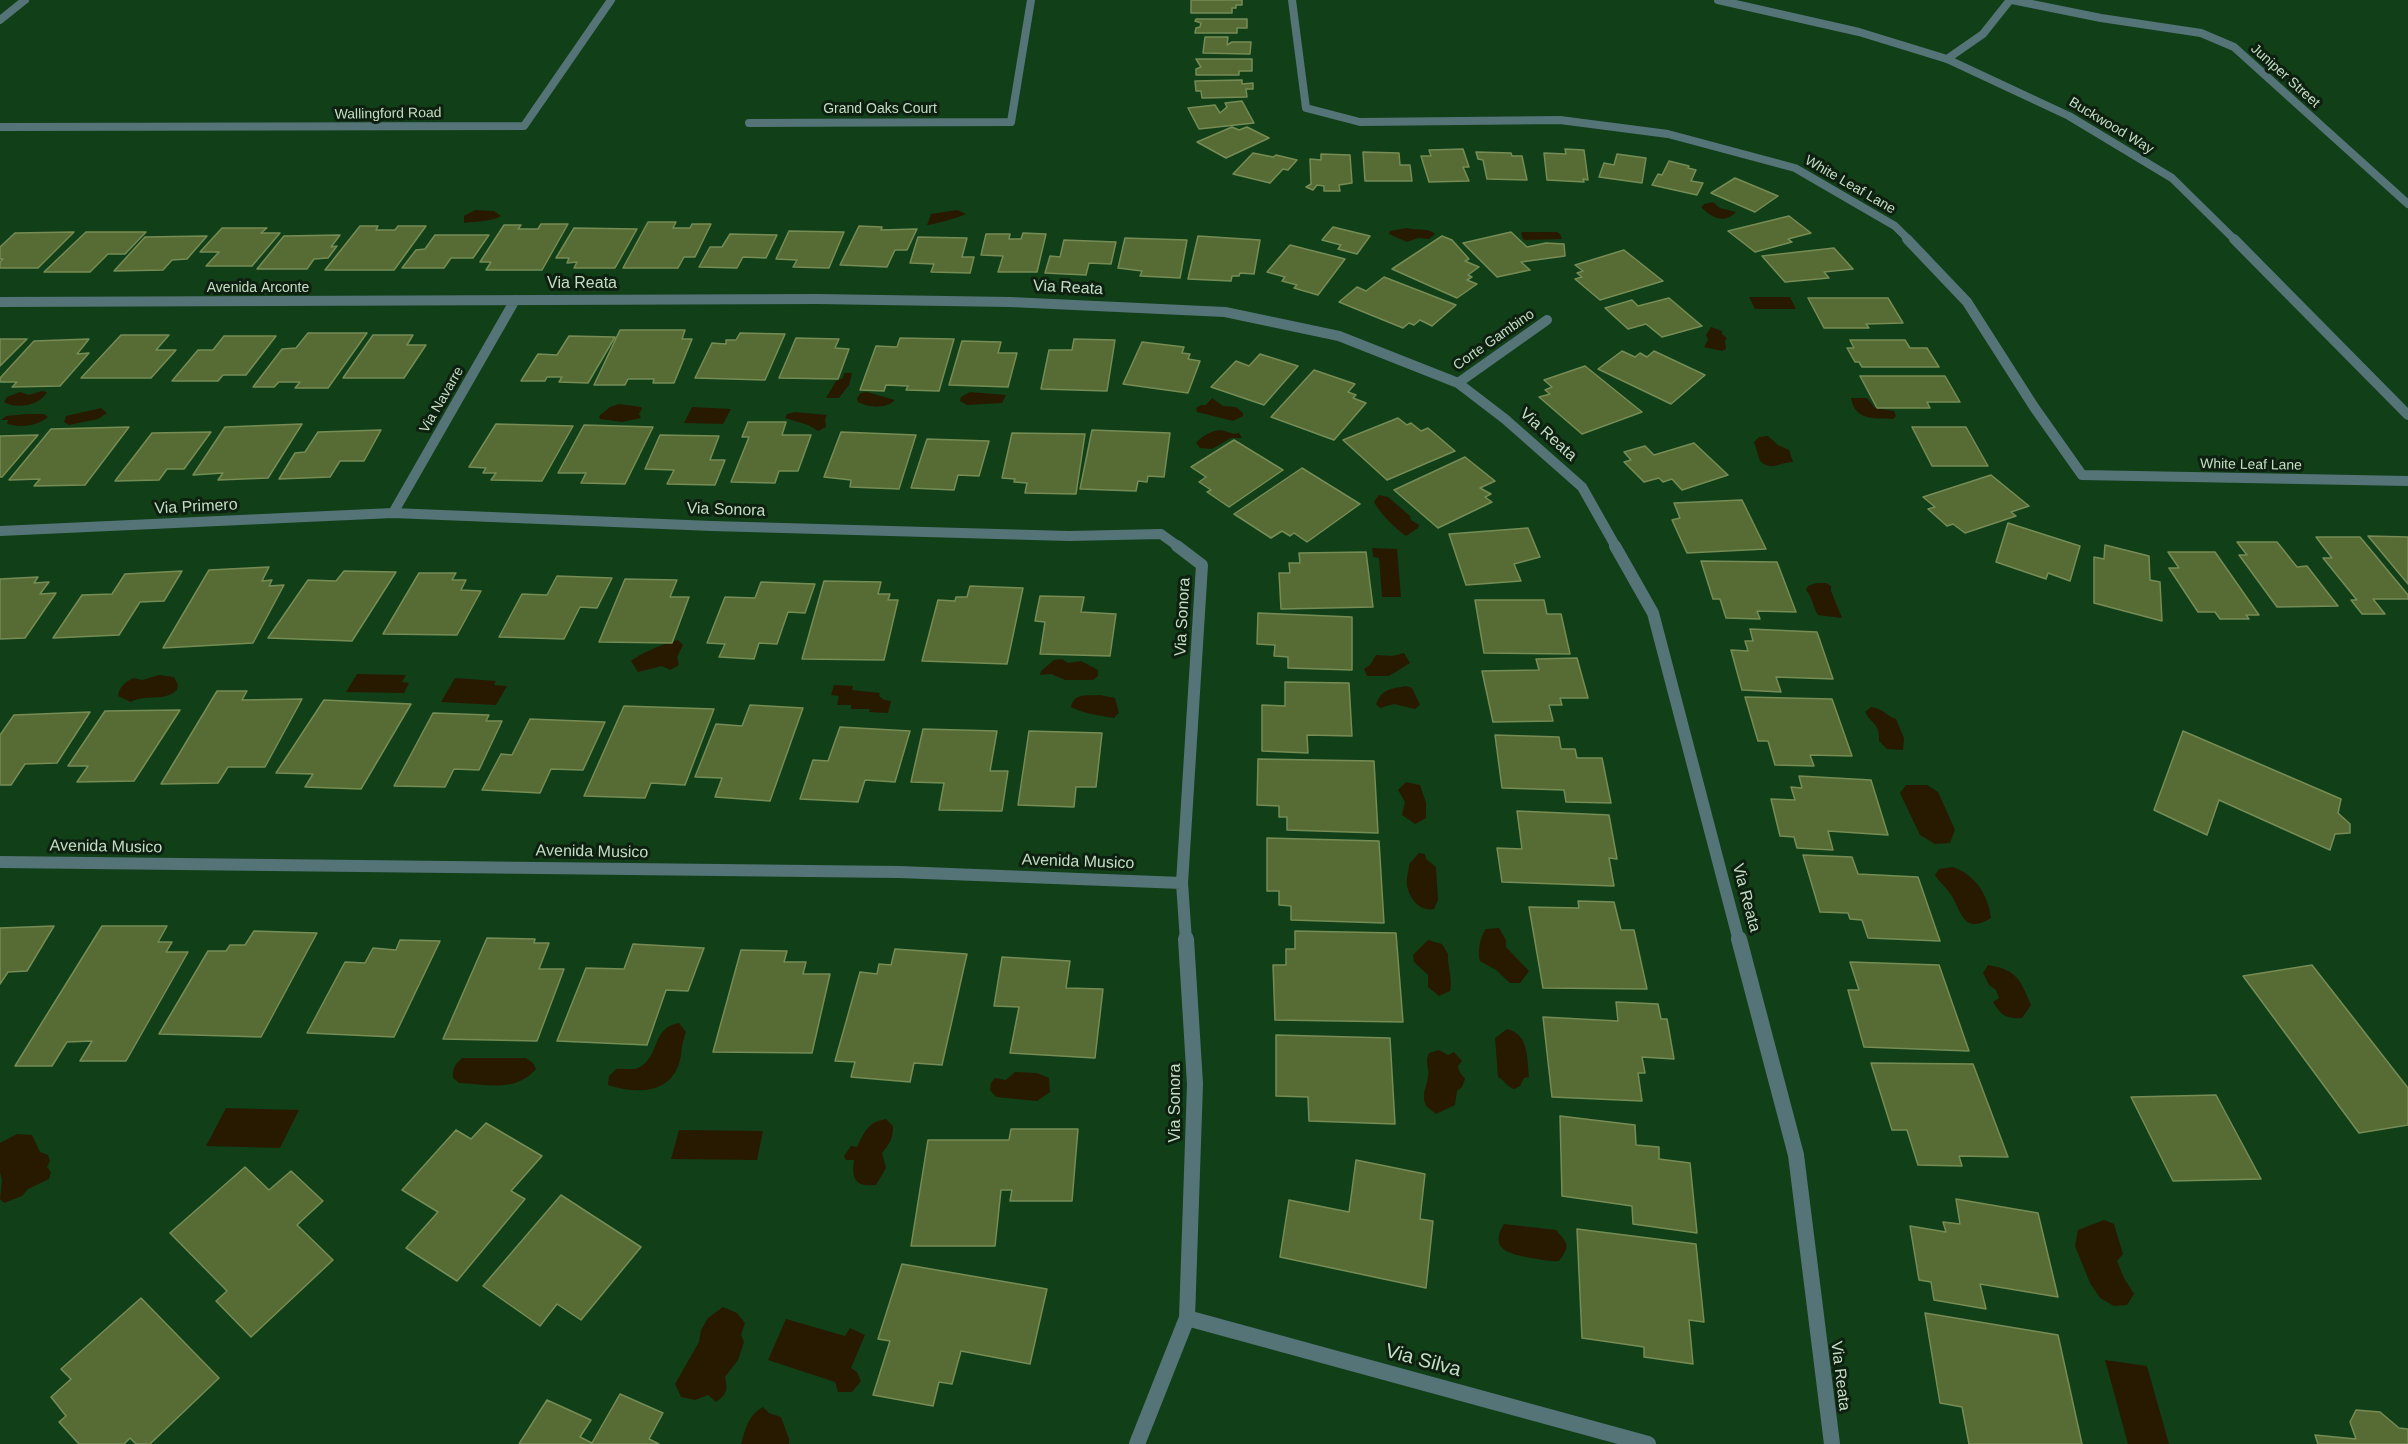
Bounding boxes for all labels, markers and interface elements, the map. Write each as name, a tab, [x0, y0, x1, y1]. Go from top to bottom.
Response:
street label: Juniper Street	[2247, 41, 2323, 111]
street label: Buckwood Way	[2066, 94, 2156, 158]
street label: Grand Oaks Court	[823, 101, 937, 117]
street label: Wallingford Road	[334, 105, 442, 123]
street label: White Leaf Lane	[1802, 152, 1898, 218]
street label: Via Reata	[547, 274, 617, 294]
street label: Via Reata	[1033, 277, 1103, 299]
street label: Avenida Arconte	[207, 280, 309, 296]
street label: Corte Gambino	[1450, 306, 1538, 374]
street label: Via Navarre	[416, 364, 468, 436]
street label: Via Reata	[1516, 404, 1580, 466]
street label: White Leaf Lane	[2200, 456, 2302, 474]
street label: Via Primero	[154, 495, 238, 519]
street label: Via Sonora	[686, 499, 766, 521]
street label: Via Sonora	[1171, 577, 1195, 657]
street label: Avenida Musico	[50, 836, 162, 858]
street label: Avenida Musico	[536, 841, 648, 863]
street label: Avenida Musico	[1021, 850, 1135, 874]
street label: Via Reata	[1728, 862, 1764, 934]
street label: Via Sonora	[1166, 1064, 1186, 1142]
street label: Via Silva	[1382, 1339, 1464, 1383]
street label: Via Reata	[1826, 1340, 1854, 1412]

